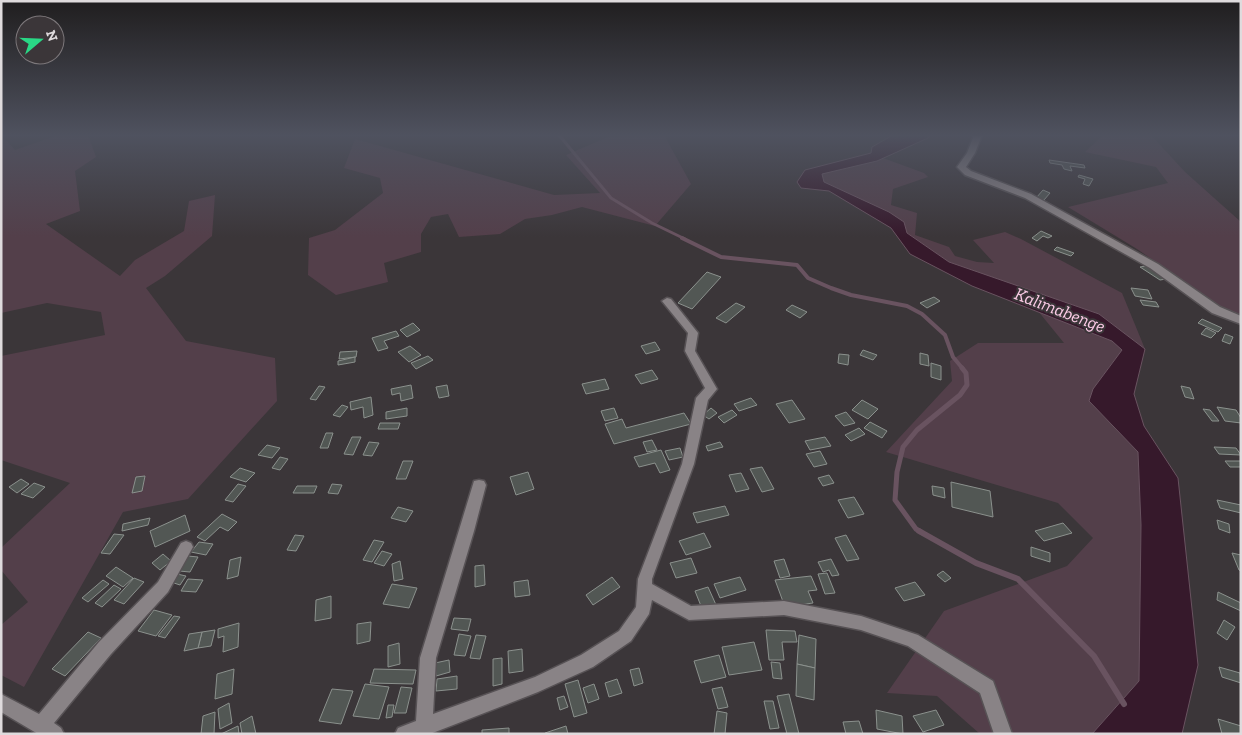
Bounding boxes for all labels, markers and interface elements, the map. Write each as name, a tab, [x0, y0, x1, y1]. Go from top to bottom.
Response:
north arrow	[15, 15, 65, 65]
text: N	[42, 28, 62, 44]
water label: Kalimabenge	[1011, 283, 1109, 337]

